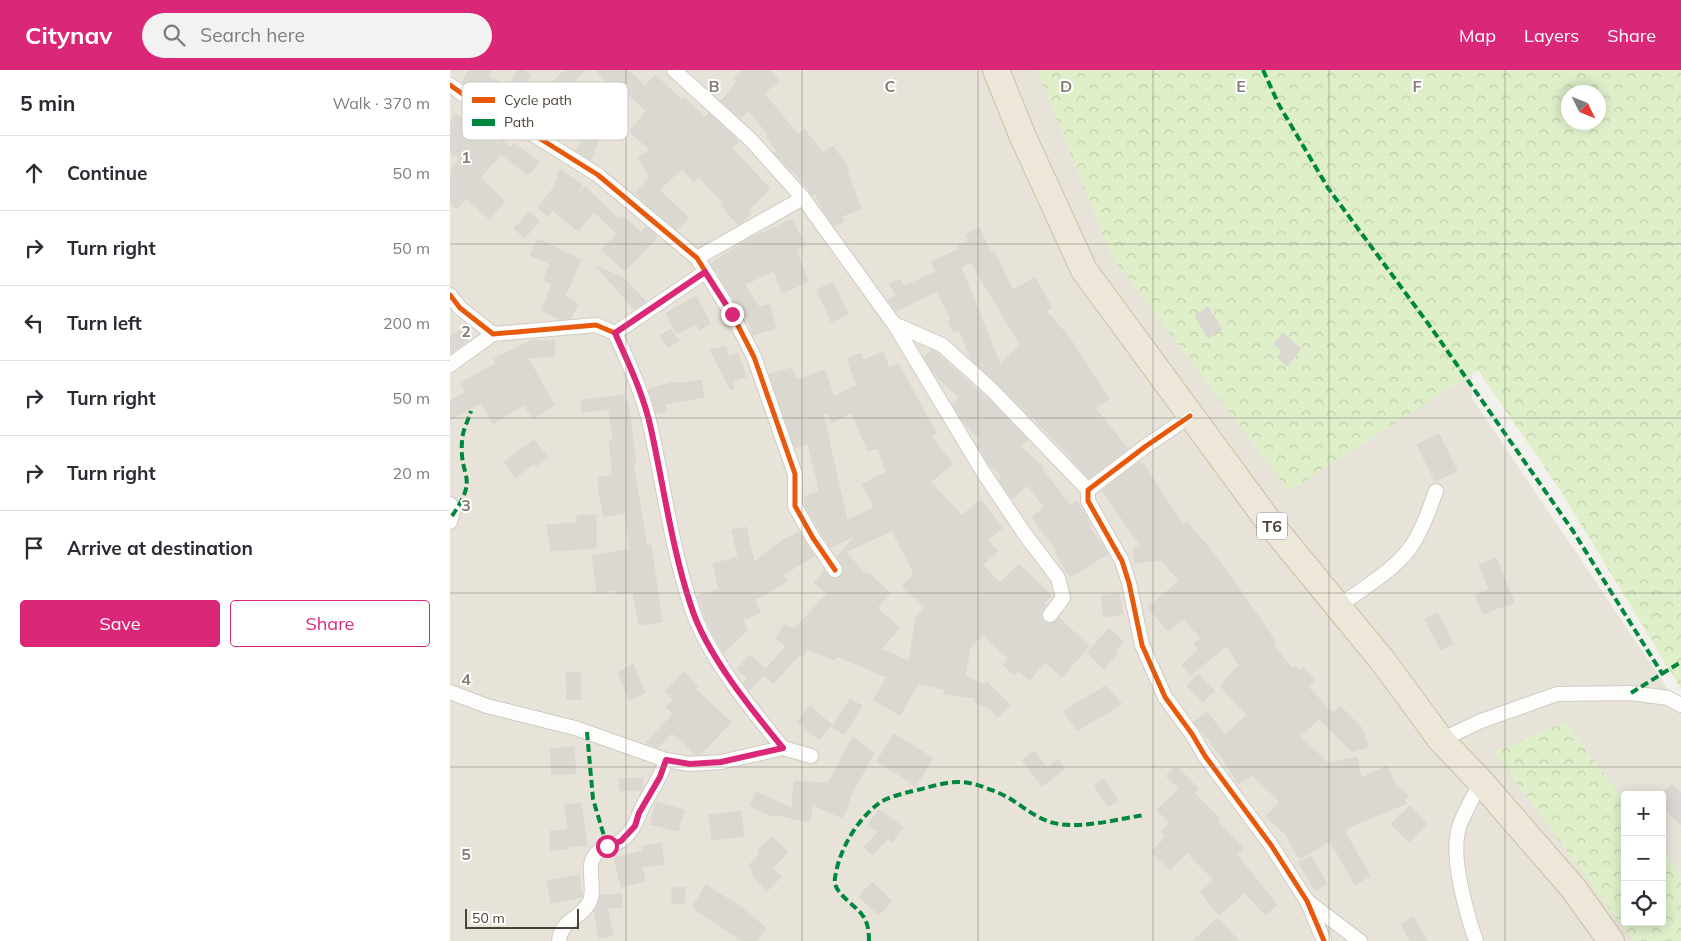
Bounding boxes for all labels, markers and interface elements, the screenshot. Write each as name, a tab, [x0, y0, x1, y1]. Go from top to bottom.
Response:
search box	[142, 13, 492, 58]
text: Citynav	[25, 20, 112, 50]
icon: search	[160, 21, 188, 49]
text: Search here	[200, 23, 305, 47]
text: Map	[1459, 24, 1496, 47]
text: Layers	[1524, 24, 1579, 47]
text: Share	[1607, 24, 1656, 47]
text: B	[708, 76, 720, 96]
text: C	[885, 76, 896, 96]
text: D	[1060, 76, 1072, 96]
text: E	[1236, 76, 1246, 96]
text: F	[1412, 76, 1422, 96]
legend	[462, 82, 628, 140]
north arrow	[1561, 85, 1606, 130]
text: 5 min	[20, 90, 75, 116]
text: Cycle path	[504, 91, 572, 109]
text: Walk · 370 m	[332, 93, 430, 113]
text: Path	[504, 113, 534, 131]
text: 1	[461, 147, 471, 167]
icon: ahead	[20, 159, 48, 187]
text: Continue	[67, 161, 147, 185]
text: 50 m	[393, 163, 430, 183]
icon: right	[20, 234, 48, 262]
text: Turn right	[67, 236, 156, 260]
text: 50 m	[393, 238, 430, 258]
route end	[721, 303, 744, 326]
icon: left	[20, 309, 48, 337]
text: Turn left	[67, 311, 142, 335]
text: 200 m	[383, 313, 430, 333]
text: 2	[461, 321, 471, 341]
icon: right	[20, 384, 48, 412]
text: Turn right	[67, 386, 156, 410]
text: 50 m	[393, 388, 430, 408]
icon: right	[20, 459, 48, 487]
text: Turn right	[67, 461, 156, 485]
text: 20 m	[393, 463, 430, 483]
text: 3	[461, 495, 471, 515]
road number: T6	[1257, 512, 1287, 540]
icon: arrive	[20, 534, 48, 562]
text: Arrive at destination	[67, 536, 253, 560]
button: Save	[20, 600, 220, 647]
button: Share	[230, 600, 430, 647]
text: 4	[461, 669, 471, 689]
map controls	[1621, 791, 1666, 926]
button: +	[1621, 791, 1666, 836]
route start	[596, 835, 619, 858]
button: −	[1621, 836, 1666, 881]
text: 5	[461, 844, 471, 864]
button: locate	[1621, 881, 1666, 926]
scale bar	[465, 906, 579, 929]
text: 50 m	[472, 909, 505, 927]

